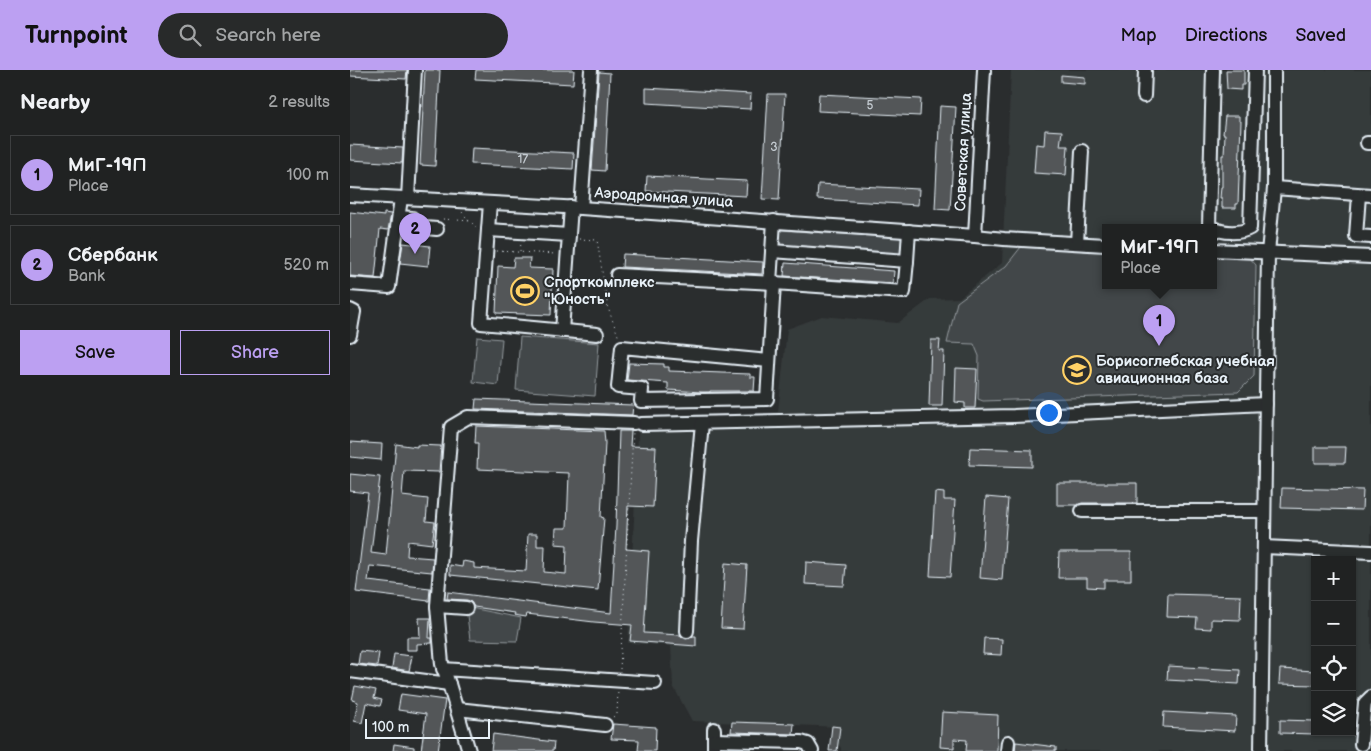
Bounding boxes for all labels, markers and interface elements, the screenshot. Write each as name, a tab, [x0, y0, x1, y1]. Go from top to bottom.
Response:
search box	[158, 13, 508, 58]
text: Turnpoint	[25, 21, 128, 50]
icon: search	[176, 21, 204, 49]
text: Search here	[216, 24, 321, 47]
text: Map	[1121, 25, 1157, 46]
text: Directions	[1185, 25, 1267, 46]
text: Saved	[1295, 25, 1346, 46]
text: Nearby	[20, 90, 90, 115]
street label: Советская улица	[951, 92, 976, 212]
text: 2 results	[268, 93, 330, 112]
house number: 5	[867, 98, 874, 113]
house number: 3	[770, 140, 778, 155]
house number: 17	[518, 152, 528, 167]
text: МиГ-19П	[68, 154, 147, 177]
text: 1	[34, 166, 40, 185]
text: 100 m	[286, 166, 329, 185]
text: Place	[68, 177, 109, 196]
street label: Аэродромная улица	[593, 183, 734, 212]
pin: 2	[399, 213, 431, 254]
popup	[1102, 224, 1217, 289]
text: МиГ-19П	[1120, 236, 1199, 259]
text: Сбербанк	[68, 244, 158, 267]
text: 2	[32, 256, 42, 275]
text: 520 m	[283, 256, 329, 275]
text: Place	[1120, 259, 1161, 278]
text: Bank	[68, 267, 105, 286]
place label: Спорткомплекс "Юность"	[544, 273, 655, 309]
sports icon: Спорткомплекс "Юность"	[510, 276, 540, 306]
pin: 1	[1143, 305, 1175, 346]
button: Save	[20, 330, 170, 375]
button: Share	[180, 330, 330, 375]
place label: Борисоглебская учебная авиационная база	[1096, 352, 1275, 388]
school or university icon: Борисоглебская учебная авиационная база	[1062, 355, 1092, 385]
your location	[1036, 400, 1062, 426]
map controls	[1311, 556, 1356, 736]
button: +	[1311, 556, 1356, 601]
button: −	[1311, 601, 1356, 646]
button: locate	[1311, 646, 1356, 691]
button: layers	[1311, 691, 1356, 736]
scale bar	[365, 716, 490, 739]
text: 100 m	[372, 719, 409, 736]

